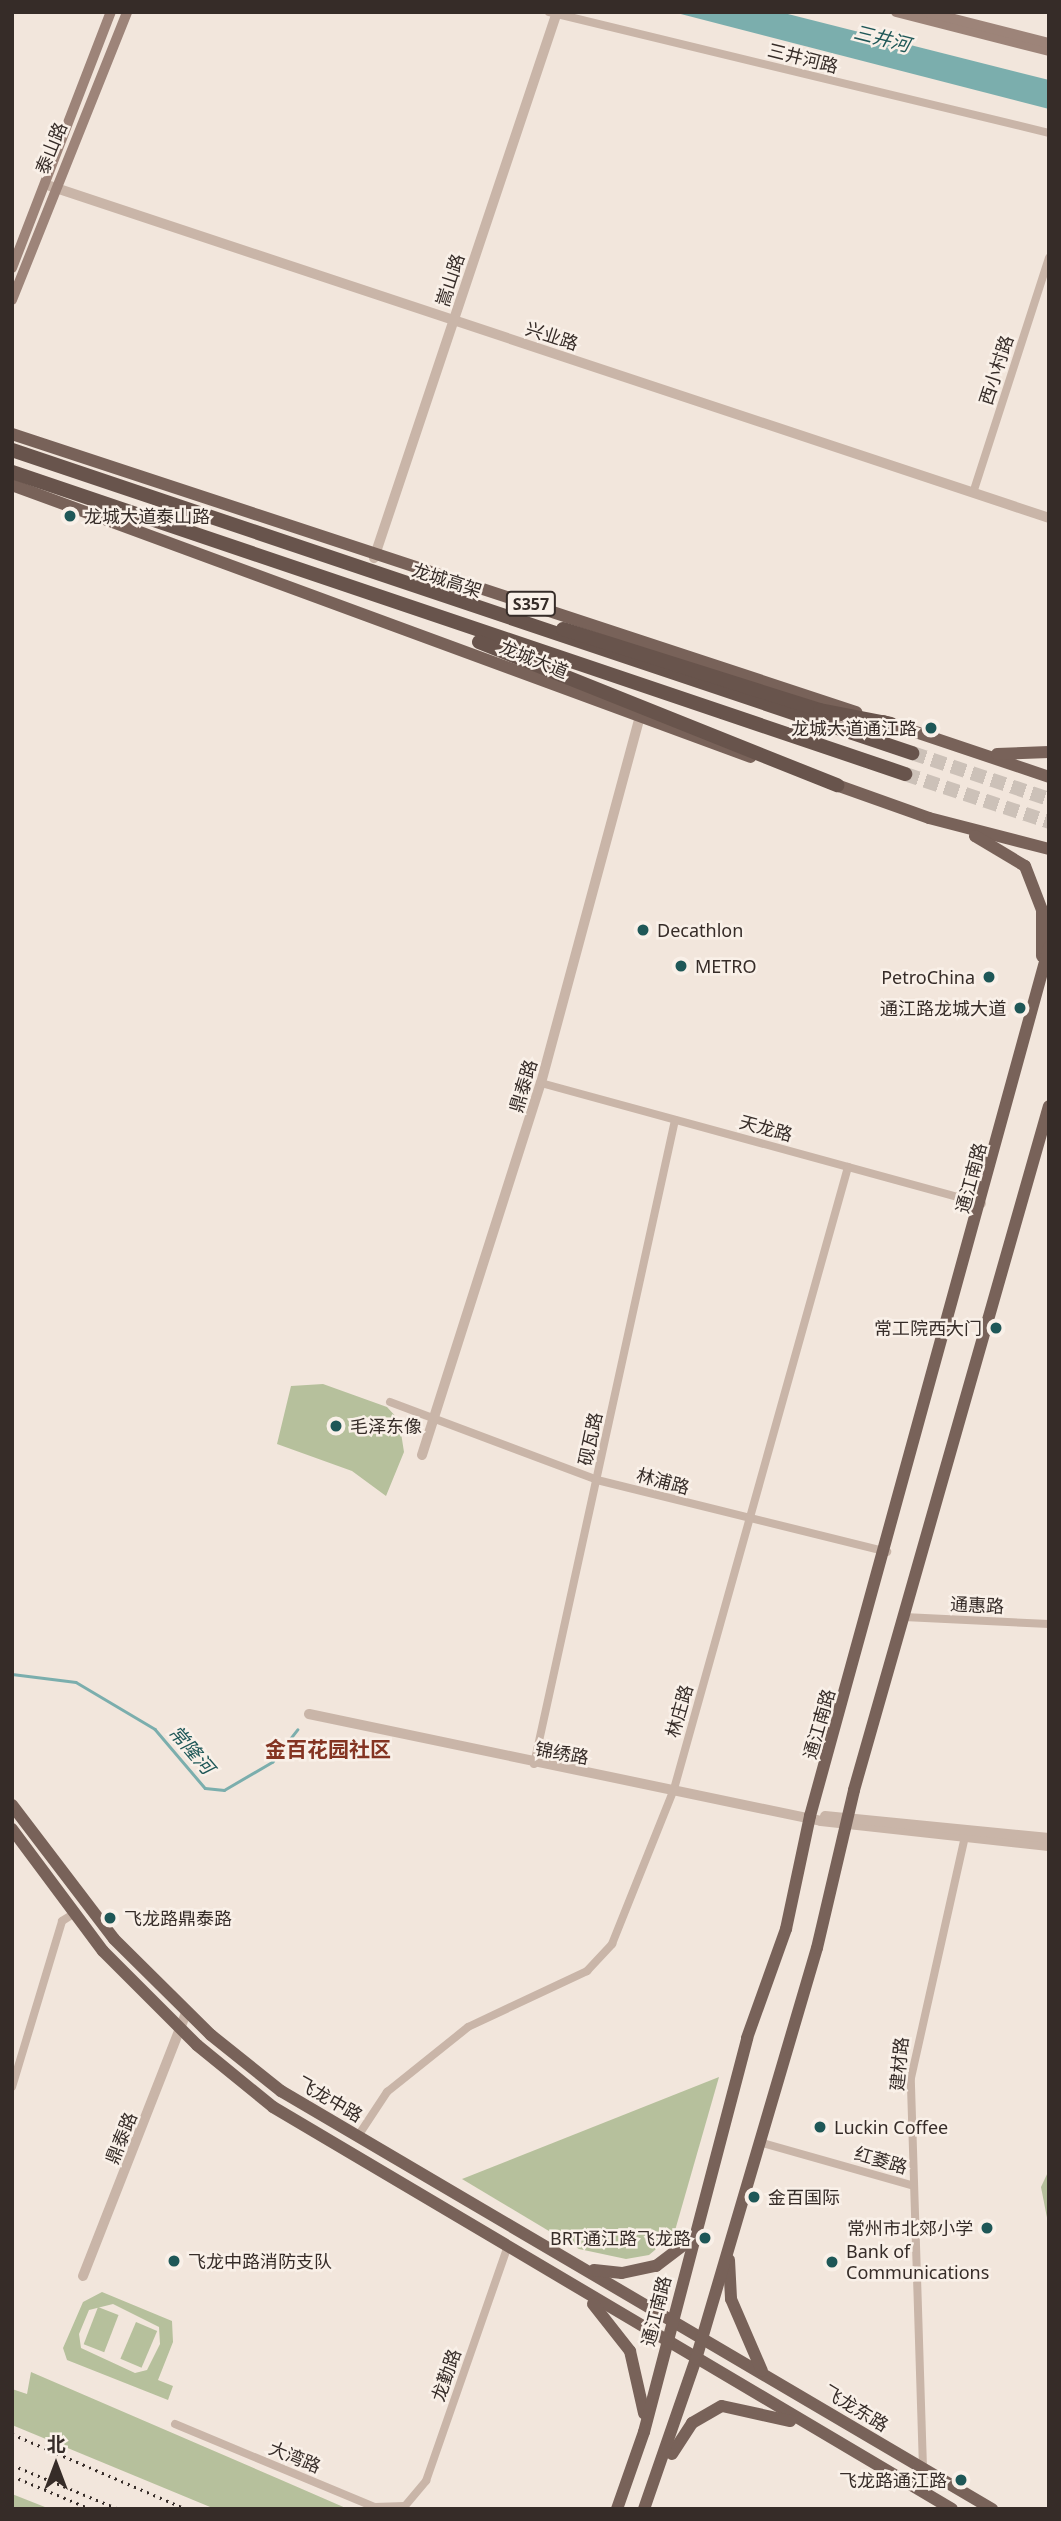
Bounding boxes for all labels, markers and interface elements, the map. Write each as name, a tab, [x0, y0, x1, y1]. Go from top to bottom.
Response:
water label: 三井河	[852, 21, 912, 57]
street label: 三井河路	[765, 39, 841, 77]
street label: 泰山路	[31, 119, 71, 177]
street label: 嵩山路	[431, 251, 469, 309]
street label: 兴业路	[523, 317, 581, 355]
street label: 西小村路	[975, 332, 1017, 408]
place label: 龙城大道泰山路	[84, 505, 210, 527]
marker: 龙城大道泰山路	[62, 508, 78, 524]
street label: 龙城高架	[409, 559, 485, 601]
road number: S357	[505, 592, 557, 617]
street label: 龙城大道	[497, 636, 571, 682]
place label: 龙城大道通江路	[791, 717, 917, 739]
marker: 龙城大道通江路	[923, 720, 939, 736]
place label: Decathlon	[657, 919, 743, 941]
marker: Decathlon	[635, 922, 651, 938]
place label: METRO	[695, 955, 757, 977]
marker: METRO	[673, 958, 689, 974]
place label: PetroChina	[881, 966, 975, 988]
marker: PetroChina	[981, 969, 997, 985]
place label: 通江路龙城大道	[880, 997, 1006, 1019]
marker: 通江路龙城大道	[1012, 1000, 1028, 1016]
street label: 鼎泰路	[505, 1057, 541, 1115]
street label: 天龙路	[737, 1111, 795, 1145]
street label: 通江南路	[951, 1140, 991, 1216]
place label: 常工院西大门	[874, 1317, 982, 1339]
marker: 常工院西大门	[988, 1320, 1004, 1336]
street label: 砚瓦路	[574, 1410, 606, 1468]
place label: 毛泽东像	[350, 1415, 422, 1437]
marker: 毛泽东像	[328, 1418, 344, 1434]
street label: 林浦路	[634, 1464, 692, 1498]
street label: 通惠路	[949, 1593, 1005, 1617]
street label: 林庄路	[661, 1682, 697, 1740]
street label: 通江南路	[799, 1686, 839, 1762]
water label: 常隆河	[164, 1721, 218, 1779]
district label: 金百花园社区	[265, 1736, 391, 1762]
street label: 锦绣路	[534, 1738, 590, 1768]
place label: 飞龙路鼎泰路	[124, 1907, 232, 1929]
marker: 飞龙路鼎泰路	[102, 1910, 118, 1926]
street label: 建材路	[886, 2036, 912, 2092]
street label: 飞龙中路	[293, 2072, 367, 2126]
street label: 鼎泰路	[101, 2109, 141, 2167]
place label: Luckin Coffee	[834, 2116, 948, 2138]
marker: Luckin Coffee	[812, 2119, 828, 2135]
street label: 红菱路	[852, 2142, 910, 2178]
place label: 金百国际	[768, 2186, 840, 2208]
marker: 金百国际	[746, 2189, 762, 2205]
place label: 常州市北郊小学	[847, 2217, 973, 2239]
marker: 常州市北郊小学	[979, 2220, 995, 2236]
place label: BRT通江路飞龙路	[550, 2227, 691, 2249]
marker: BRT通江路飞龙路	[697, 2230, 713, 2246]
place label: Bank of Communications	[846, 2241, 989, 2284]
place label: 飞龙中路消防支队	[188, 2250, 332, 2272]
marker: 飞龙中路消防支队	[166, 2253, 182, 2269]
marker: Bank of Communications	[824, 2254, 840, 2270]
street label: 通江南路	[637, 2273, 675, 2349]
street label: 龙勤路	[427, 2346, 465, 2404]
street label: 飞龙东路	[820, 2380, 892, 2436]
north arrow	[21, 2430, 91, 2500]
text: 北	[46, 2431, 66, 2457]
street label: 大湾路	[266, 2437, 324, 2477]
place label: 飞龙路通江路	[839, 2469, 947, 2491]
marker: 飞龙路通江路	[953, 2472, 969, 2488]

